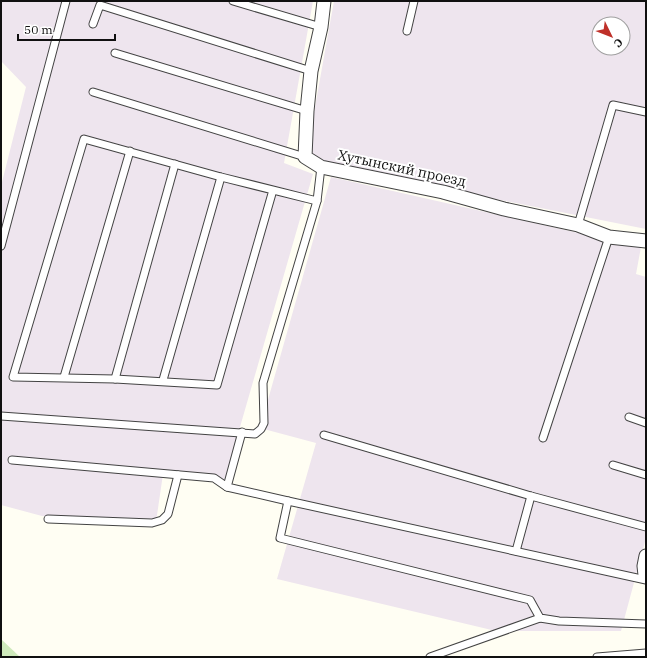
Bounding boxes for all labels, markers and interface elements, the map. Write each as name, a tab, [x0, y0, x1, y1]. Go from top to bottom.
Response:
scale bar	[18, 16, 115, 42]
north arrow	[591, 16, 631, 56]
text: 50 m	[24, 22, 53, 37]
text: С	[611, 35, 626, 50]
street label: Хутынский проезд	[336, 146, 468, 190]

